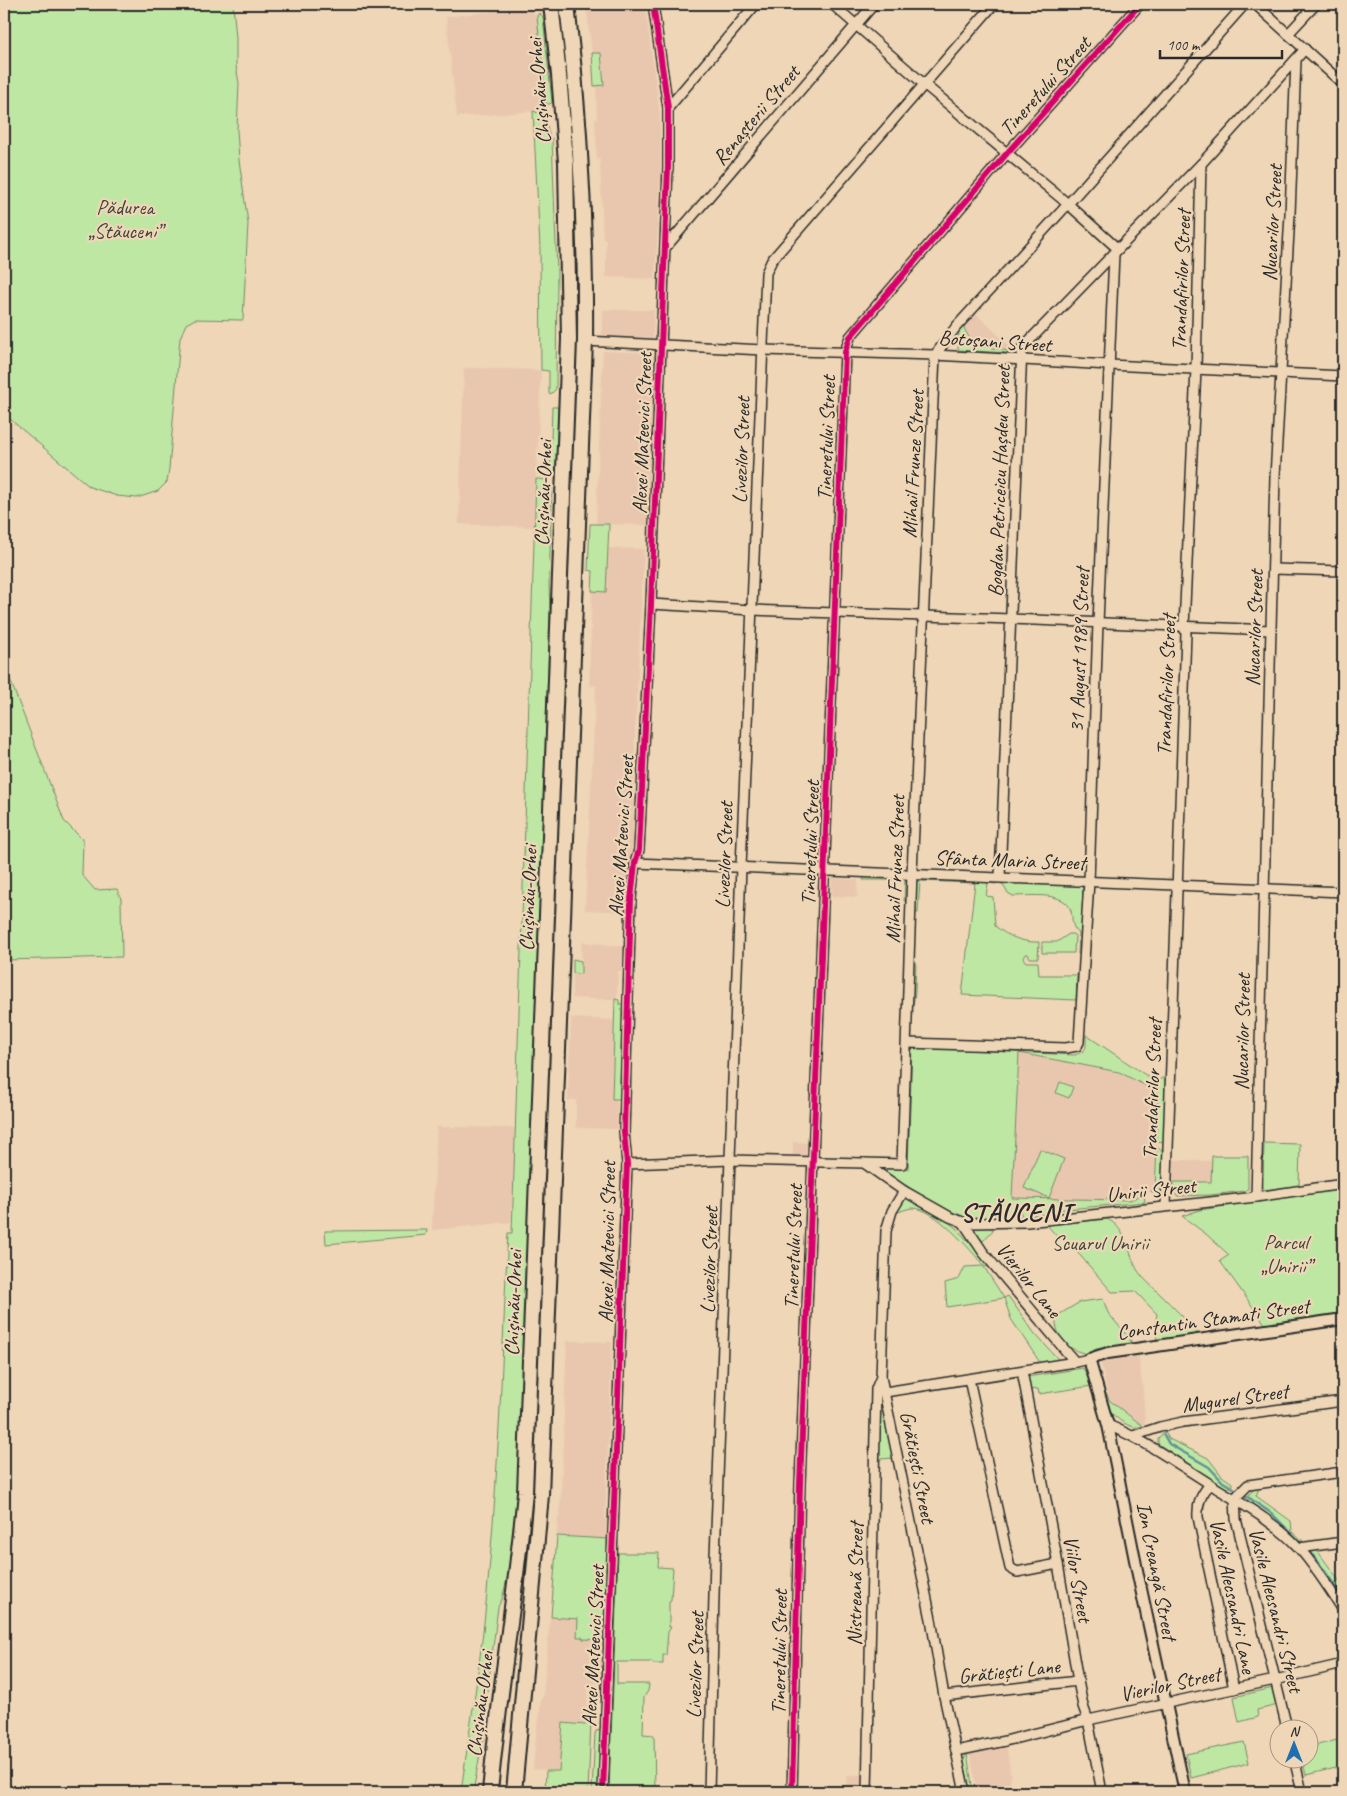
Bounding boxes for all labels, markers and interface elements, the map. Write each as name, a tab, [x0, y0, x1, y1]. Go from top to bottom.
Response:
scale bar	[1160, 28, 1282, 60]
street label: Tineretului Street	[994, 29, 1098, 141]
street label: Chișinău-Orhei	[521, 34, 557, 145]
text: 100 m	[1167, 36, 1201, 55]
street label: Renașterii Street	[707, 58, 807, 170]
street label: Nucarilor Street	[1256, 162, 1288, 282]
park label: Pădurea „Stăuceni”	[88, 194, 166, 244]
street label: Trandafirilor Street	[1166, 206, 1197, 351]
street label: Botoșani Street	[938, 324, 1054, 358]
street label: Alexei Mateevici Street	[626, 350, 658, 514]
street label: Bogdan Petriceicu Hașdeu Street	[982, 363, 1016, 597]
street label: Tineretului Street	[811, 373, 841, 501]
street label: Mihail Frunze Street	[896, 387, 930, 539]
street label: Livezilor Street	[726, 394, 756, 504]
street label: Chișinău-Orhei	[528, 436, 558, 547]
street label: 31 August 1989 Street	[1063, 564, 1095, 733]
street label: Nucarilor Street	[1239, 567, 1269, 687]
street label: Trandafirilor Street	[1151, 611, 1182, 756]
street label: Alexei Mateevici Street	[602, 752, 640, 918]
street label: Tineretului Street	[795, 778, 825, 906]
street label: Mihail Frunze Street	[879, 792, 911, 943]
street label: Livezilor Street	[709, 799, 739, 909]
street label: Chișinău-Orhei	[513, 841, 543, 952]
street label: Sfânta Maria Street	[934, 844, 1089, 876]
street label: Nucarilor Street	[1228, 971, 1256, 1091]
street label: Trandafirilor Street	[1137, 1015, 1168, 1160]
street label: Alexei Mateevici Street	[593, 1159, 621, 1323]
street label: Unirii Street	[1105, 1172, 1199, 1208]
street label: Tineretului Street	[778, 1182, 808, 1310]
district label: STĂUCENI	[960, 1196, 1077, 1229]
street label: Livezilor Street	[694, 1204, 724, 1314]
park label: Parcul „Unirii”	[1261, 1229, 1315, 1279]
park label: Scuarul Unirii	[1052, 1230, 1151, 1256]
street label: Vierilor Lane	[991, 1237, 1068, 1324]
street label: Chișinău-Orhei	[498, 1246, 528, 1357]
street label: Constantin Stamati Street	[1115, 1292, 1314, 1345]
street label: Mugurel Street	[1180, 1377, 1293, 1418]
street label: Grătiești Street	[894, 1409, 942, 1527]
street label: Ion Creangă Street	[1131, 1500, 1184, 1645]
street label: Vasile Alecsandri Lane	[1204, 1516, 1262, 1677]
street label: Nistreană Street	[841, 1519, 869, 1646]
street label: Vasile Alecsandri Street	[1243, 1525, 1309, 1697]
street label: Viilor Street	[1058, 1534, 1099, 1626]
street label: Alexei Mateevici Street	[576, 1563, 610, 1727]
street label: Tineretului Street	[765, 1587, 793, 1715]
street label: Livezilor Street	[680, 1609, 710, 1719]
street label: Chișinău-Orhei	[461, 1647, 500, 1758]
street label: Grătiești Lane	[957, 1653, 1062, 1689]
street label: Vierilor Street	[1117, 1660, 1226, 1707]
north arrow	[1270, 1718, 1320, 1768]
text: N	[1290, 1723, 1301, 1740]

